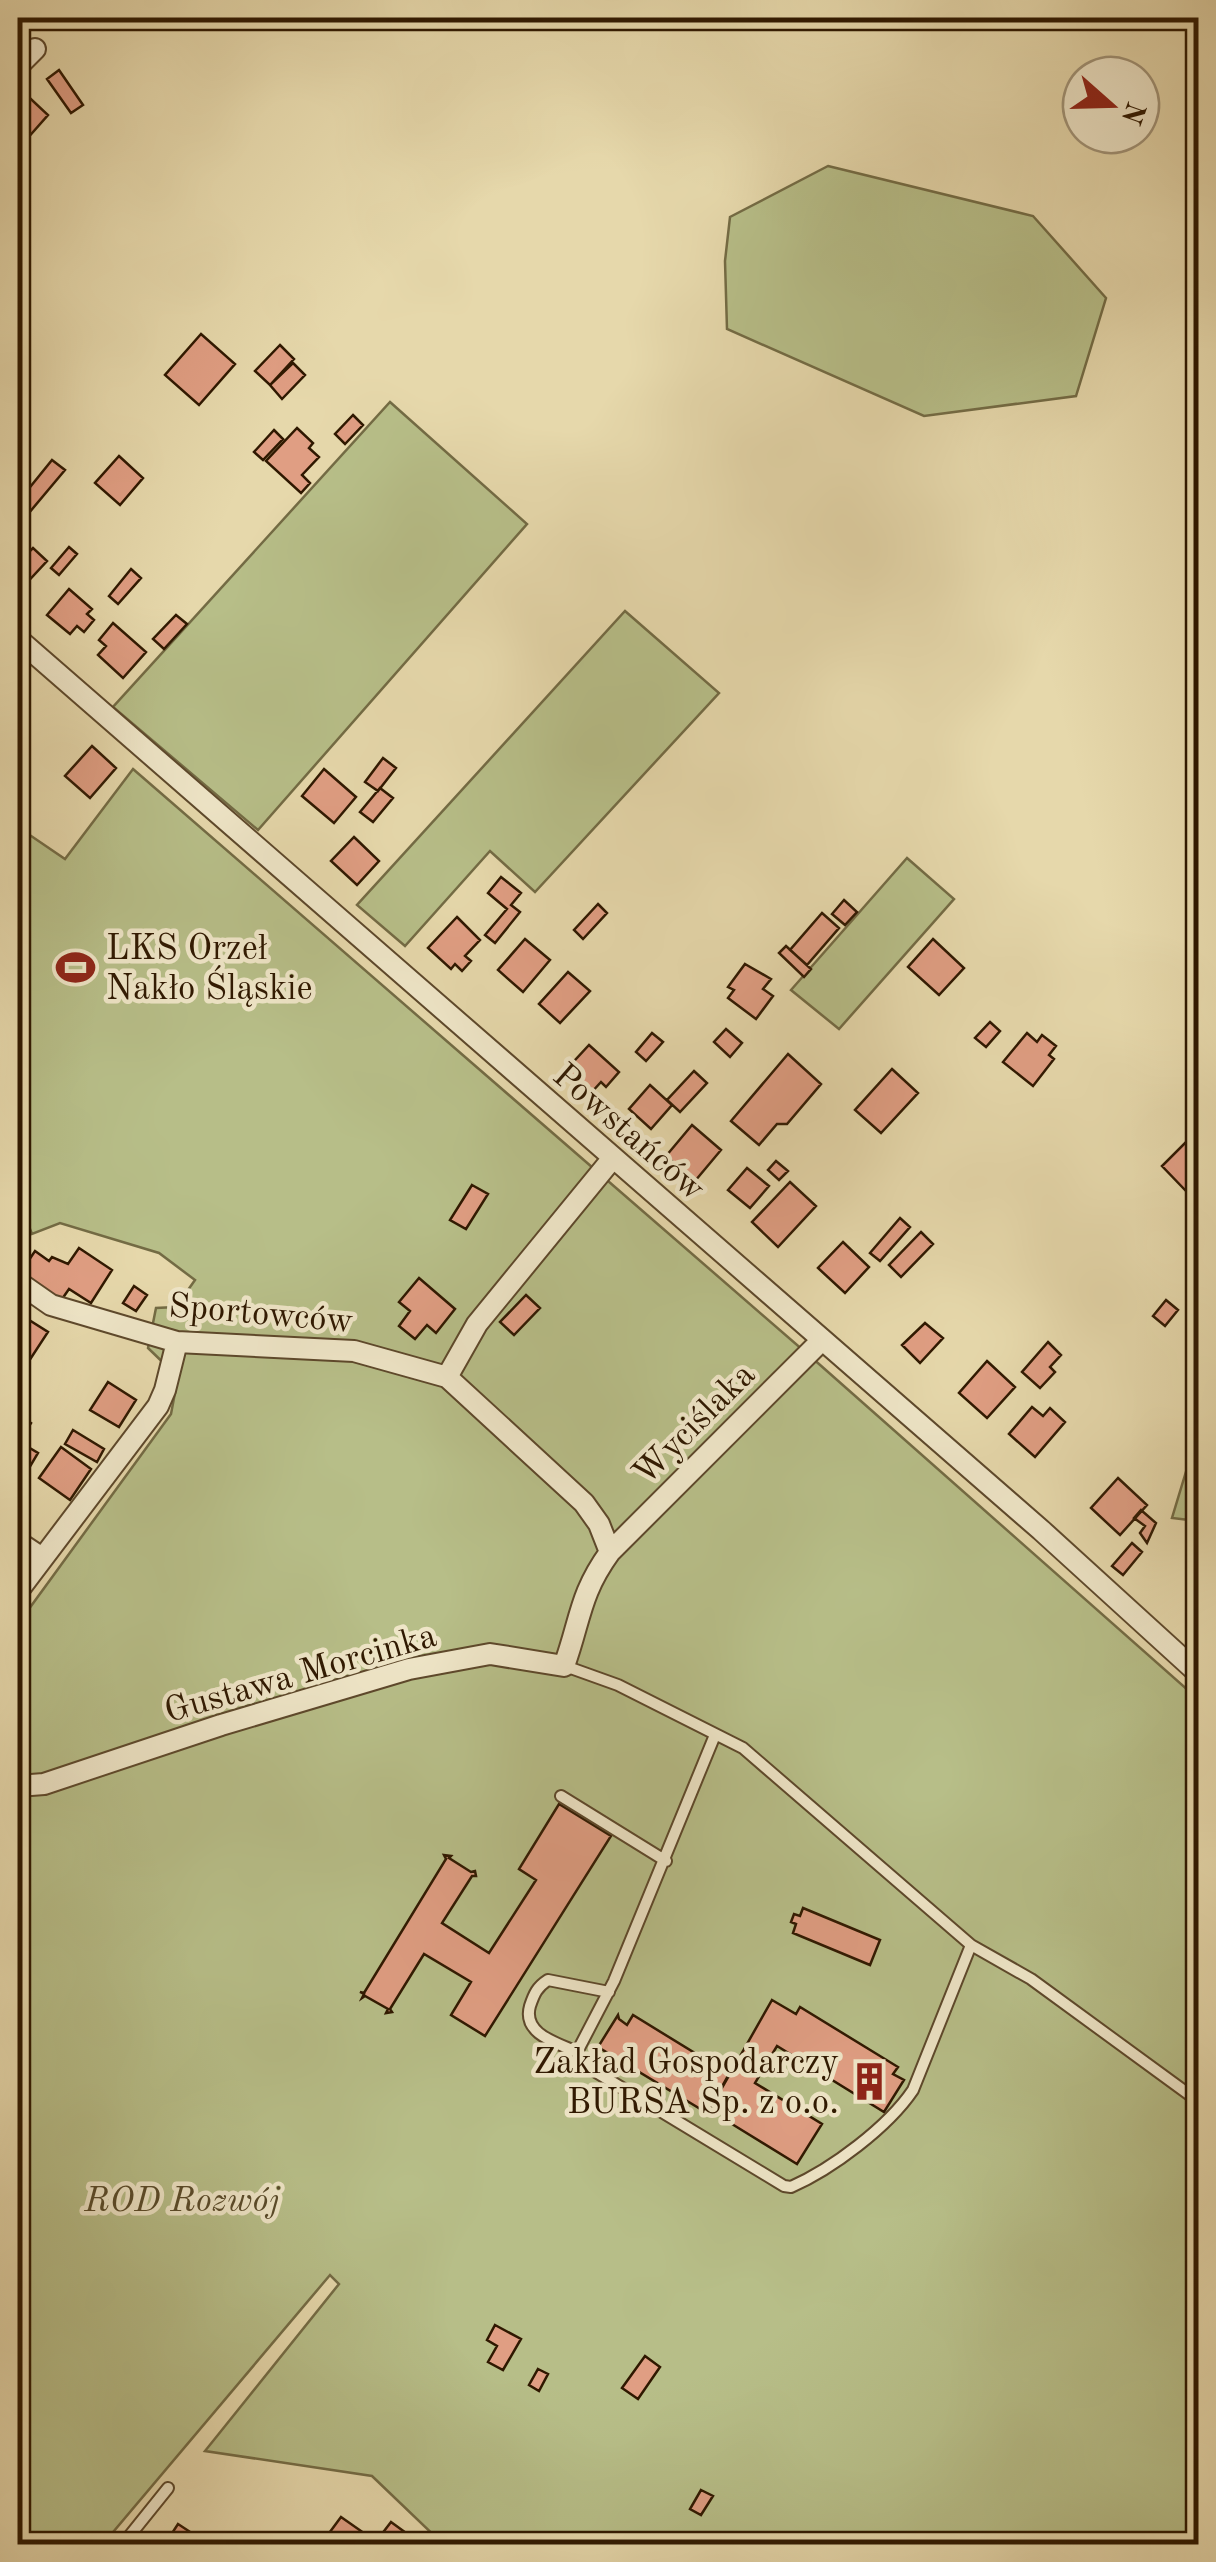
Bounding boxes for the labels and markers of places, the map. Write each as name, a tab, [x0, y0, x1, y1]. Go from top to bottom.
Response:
place label: LKS Orzeł Nakło Śląskie	[106, 932, 313, 1007]
sports icon: LKS Orzeł Nakło Śląskie	[55, 946, 97, 988]
place label: Zakład Gospodarczy BURSA Sp. z o.o.	[533, 2046, 839, 2121]
building icon: Zakład Gospodarczy BURSA Sp. z o.o.	[848, 2060, 890, 2102]

